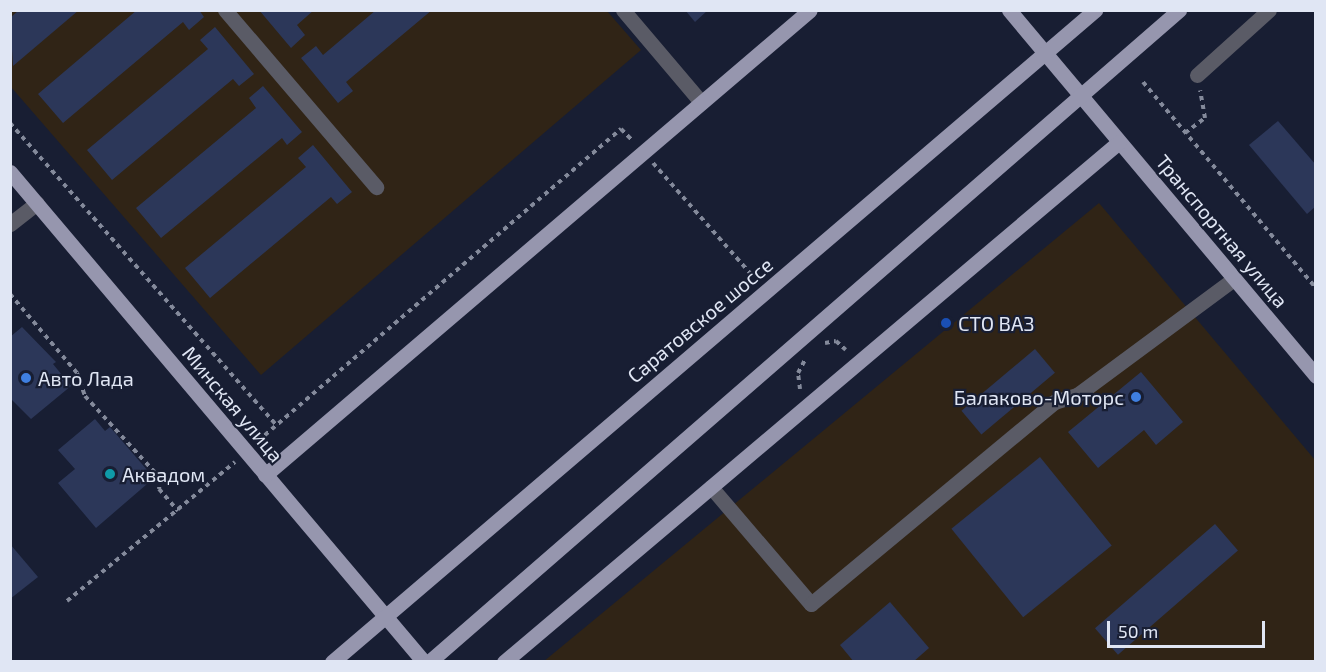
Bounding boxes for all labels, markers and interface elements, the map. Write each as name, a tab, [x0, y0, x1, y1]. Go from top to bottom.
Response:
street label: Транспортная улица	[1151, 150, 1293, 312]
street label: Саратовское шоссе	[623, 252, 777, 388]
place label: СТО ВАЗ	[958, 311, 1034, 335]
marker: СТО ВАЗ	[939, 316, 953, 330]
street label: Минская улица	[178, 341, 288, 467]
place label: Авто Лада	[38, 366, 134, 390]
marker: Авто Лада	[19, 371, 33, 385]
place label: Балаково-Моторс	[954, 385, 1124, 409]
marker: Балаково-Моторс	[1129, 390, 1143, 404]
place label: Аквадом	[122, 462, 205, 486]
marker: Аквадом	[103, 467, 117, 481]
scale bar	[1110, 609, 1268, 647]
text: 50 m	[1118, 620, 1158, 642]

